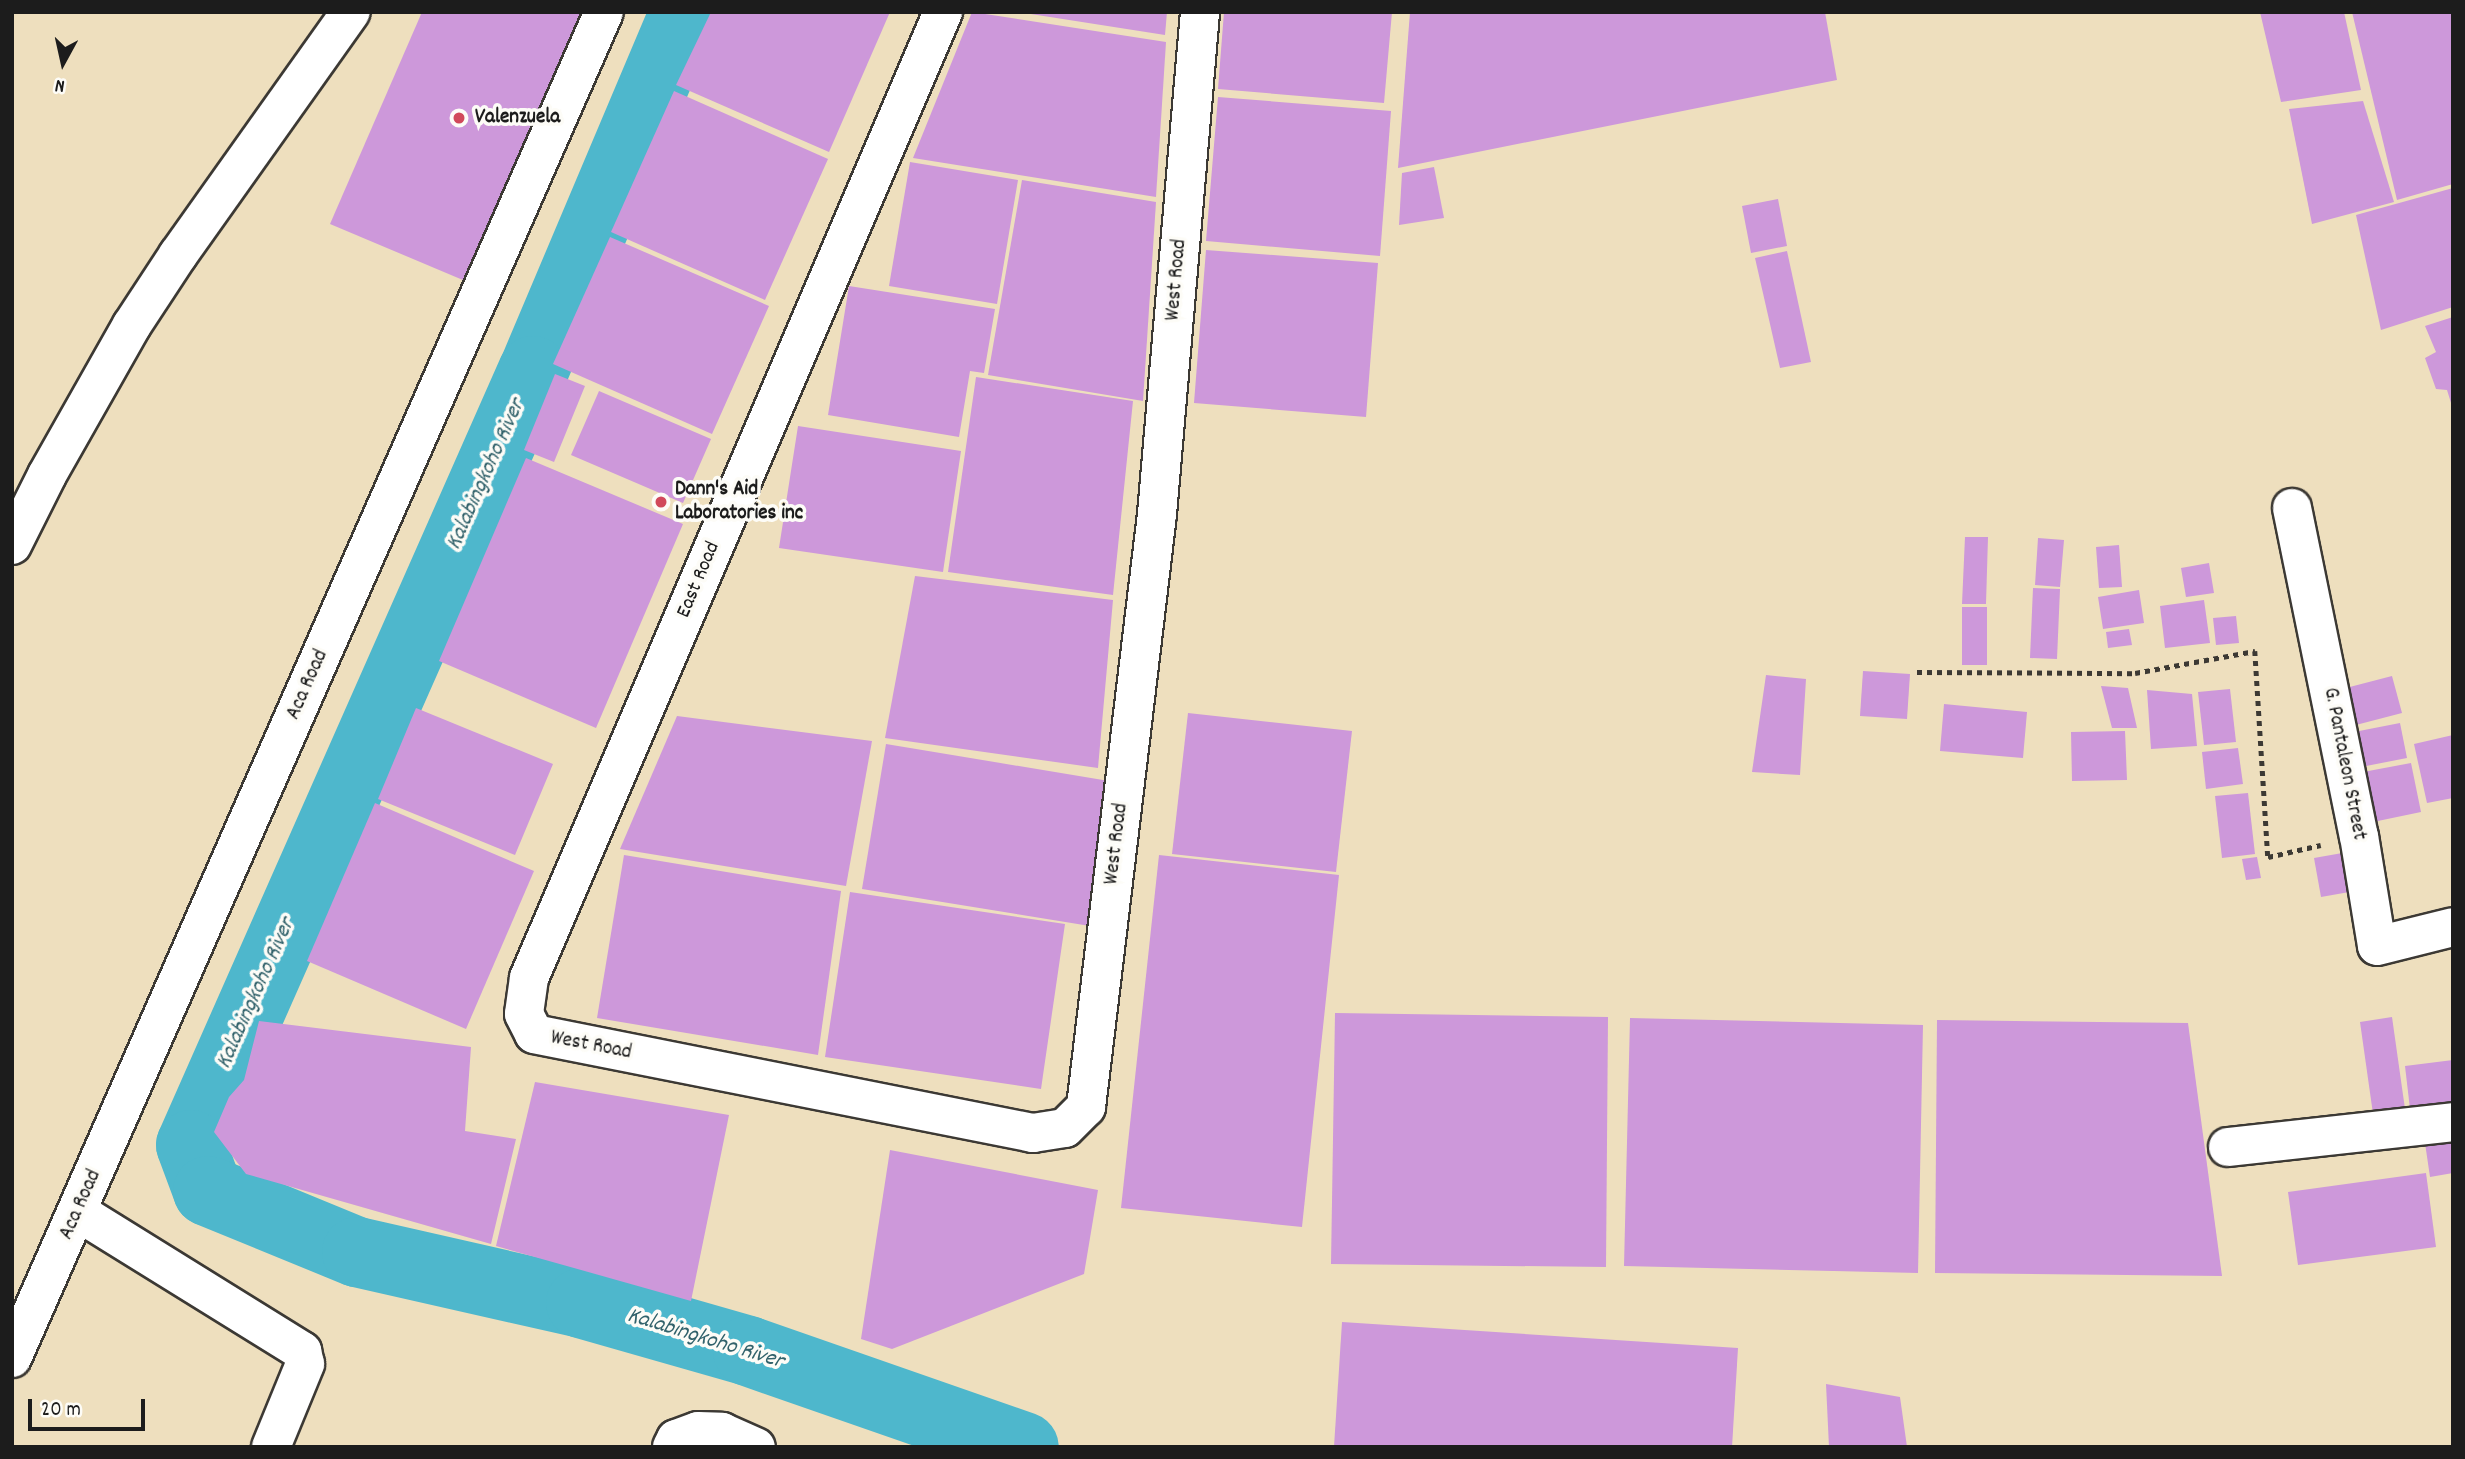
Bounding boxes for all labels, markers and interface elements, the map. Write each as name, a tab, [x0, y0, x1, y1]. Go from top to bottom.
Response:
north arrow	[28, 28, 98, 98]
text: N	[53, 70, 67, 98]
place label: Valenzuela	[475, 105, 560, 131]
marker: Valenzuela	[449, 108, 469, 128]
street label: West Road	[1161, 238, 1193, 322]
water label: Kalabingkoho River	[441, 395, 533, 555]
place label: Dann's Aid Laboratories inc	[675, 477, 803, 527]
marker: Dann's Aid Laboratories inc	[653, 494, 669, 510]
street label: East Road	[672, 538, 726, 622]
street label: Aca Road	[281, 646, 335, 724]
street label: G. Pantaleon Street	[2317, 686, 2371, 842]
street label: West Road	[1099, 802, 1135, 886]
water label: Kalabingkoho River	[211, 914, 303, 1074]
street label: West Road	[548, 1026, 634, 1066]
street label: Aca Road	[54, 1166, 108, 1244]
water label: Kalabingkoho River	[624, 1303, 786, 1377]
scale bar	[32, 1386, 149, 1430]
text: 20 m	[41, 1396, 81, 1426]

